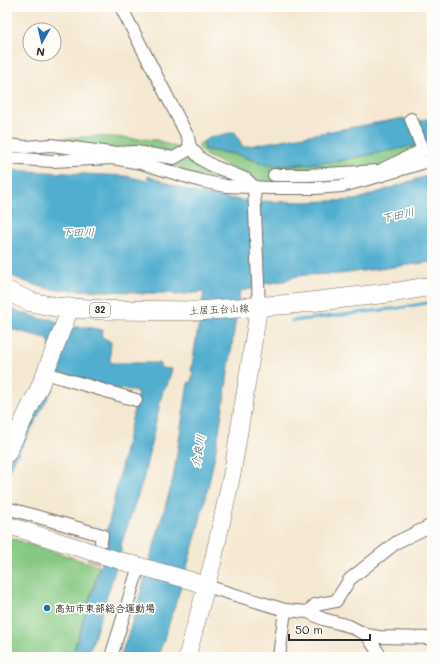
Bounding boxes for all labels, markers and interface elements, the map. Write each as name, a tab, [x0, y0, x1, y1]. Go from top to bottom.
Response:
north arrow	[22, 22, 62, 62]
text: N	[35, 44, 46, 60]
water label: 下田川	[380, 203, 416, 226]
water label: 下田川	[62, 224, 95, 239]
street label: 土居五台山線	[189, 300, 249, 318]
road number: 32	[90, 303, 110, 317]
water label: 介良川	[187, 433, 208, 468]
place label: 高知市東部総合運動場	[55, 601, 155, 615]
marker: 高知市東部総合運動場	[42, 603, 52, 613]
scale bar	[289, 616, 370, 642]
text: 50 m	[295, 621, 323, 637]

